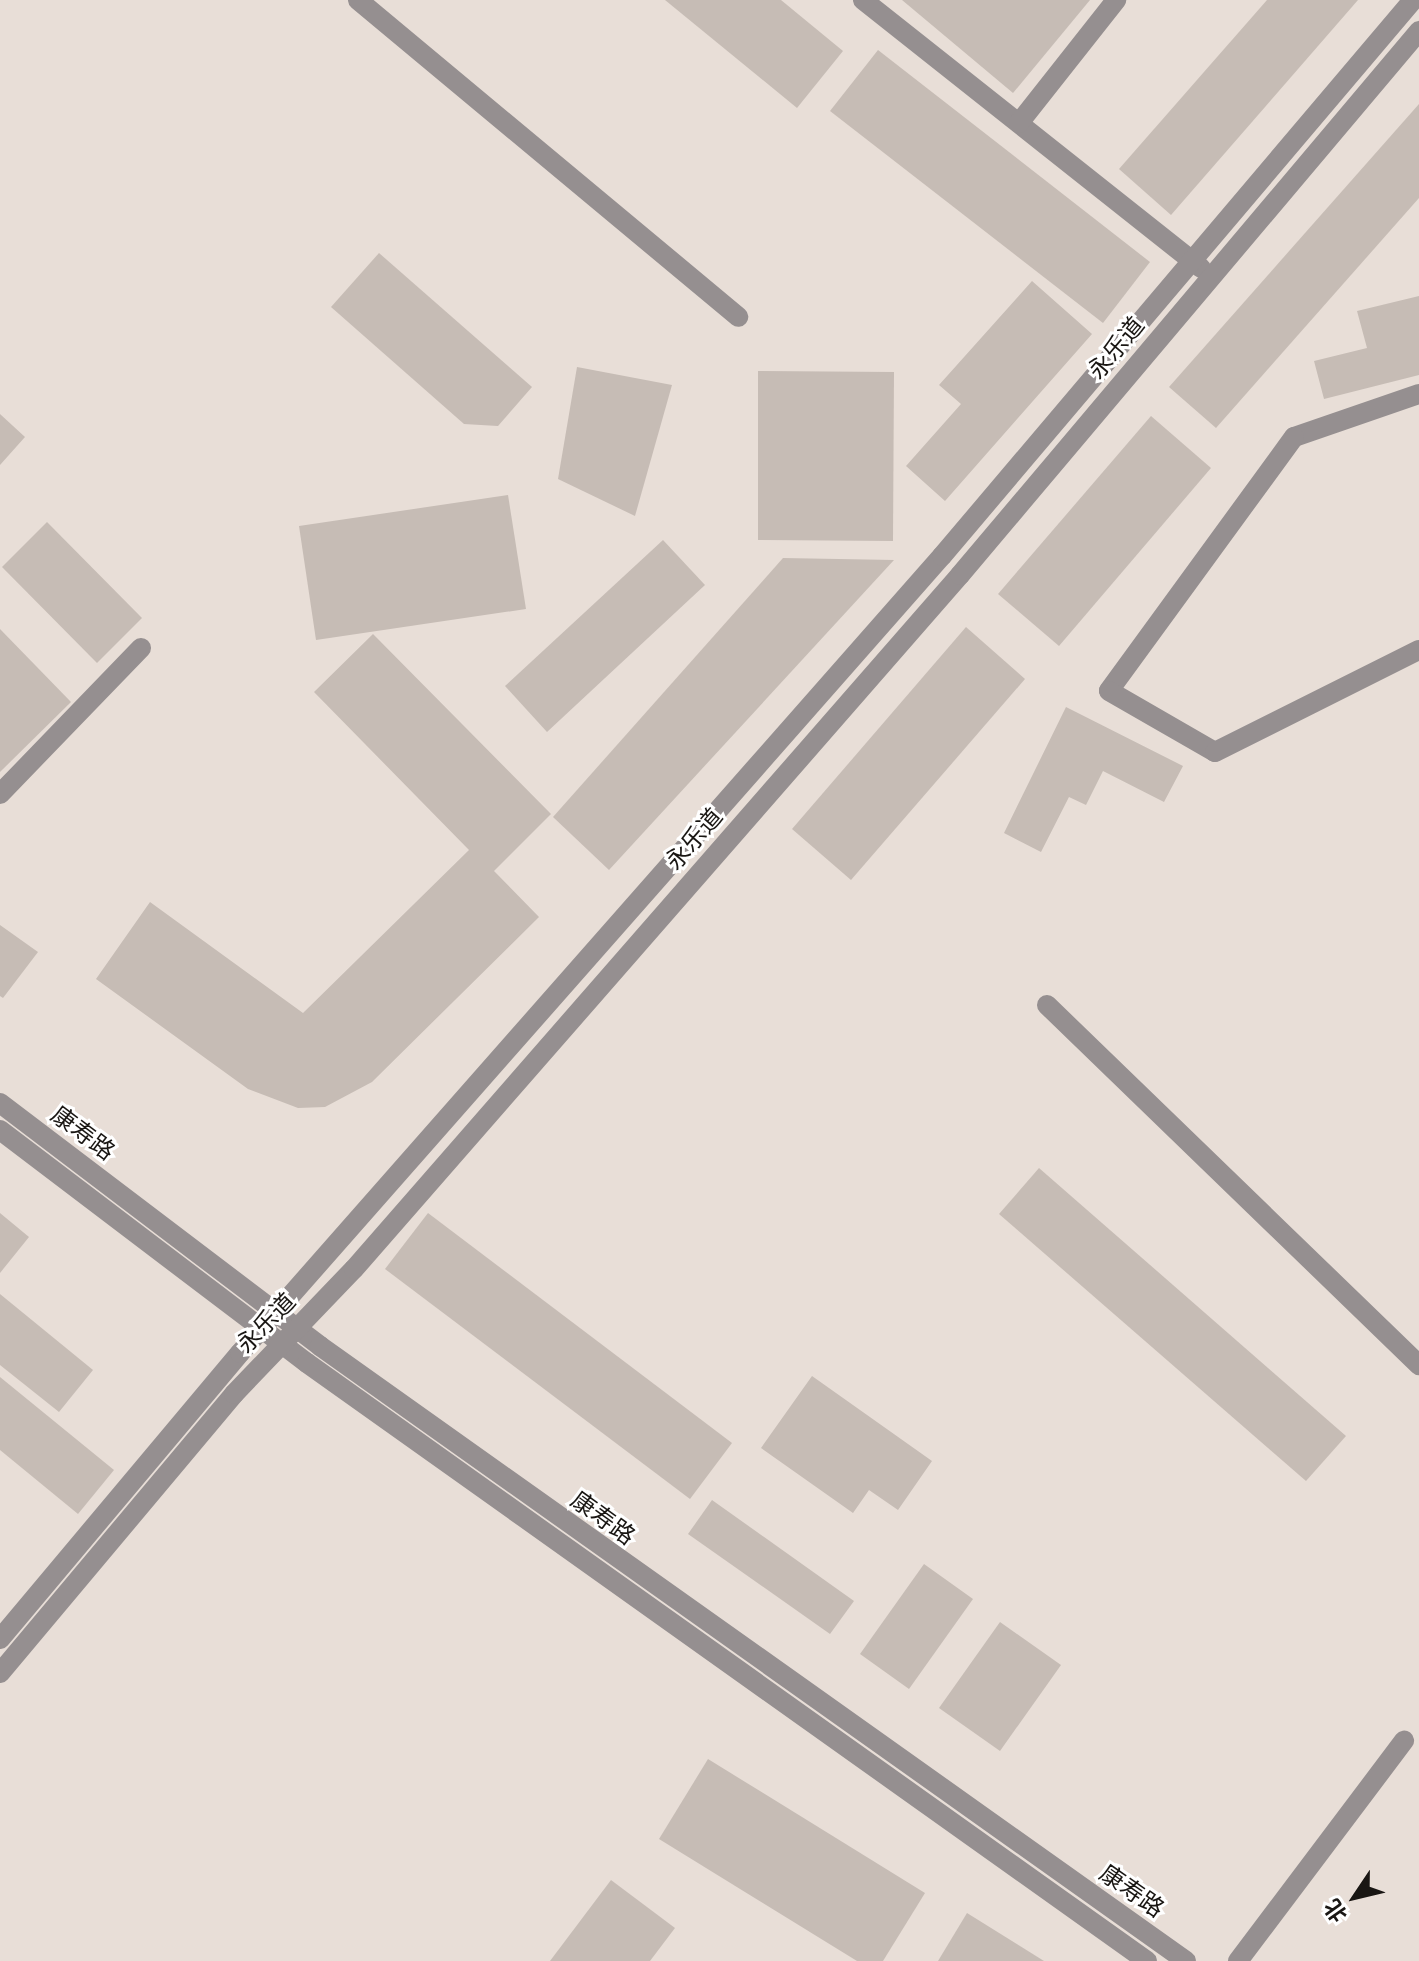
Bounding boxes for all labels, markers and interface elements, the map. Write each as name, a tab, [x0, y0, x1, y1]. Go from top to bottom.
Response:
street label: 永乐道	[1082, 311, 1150, 385]
street label: 永乐道	[660, 802, 728, 876]
street label: 康寿路	[46, 1100, 120, 1166]
street label: 永乐道	[231, 1287, 301, 1359]
street label: 康寿路	[565, 1485, 641, 1551]
north arrow	[1315, 1857, 1395, 1937]
street label: 康寿路	[1094, 1859, 1170, 1923]
text: 北	[1318, 1894, 1353, 1928]

